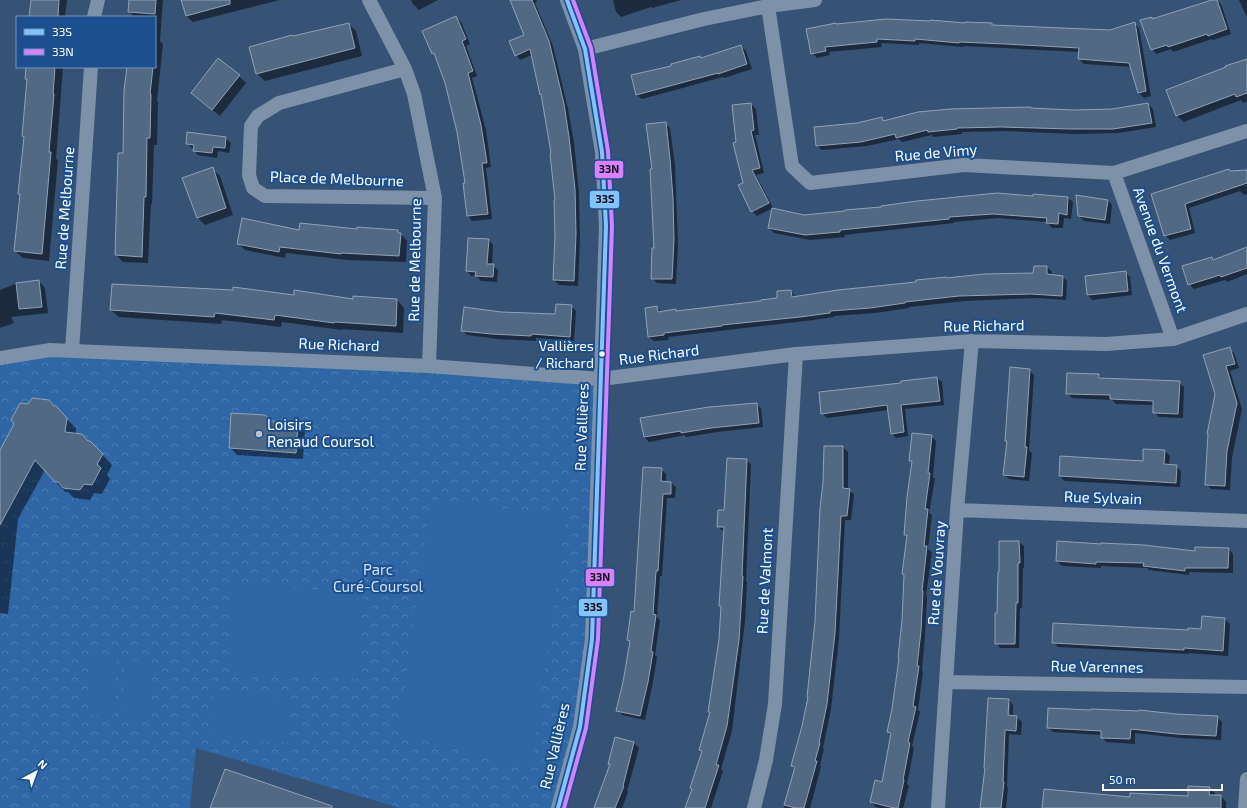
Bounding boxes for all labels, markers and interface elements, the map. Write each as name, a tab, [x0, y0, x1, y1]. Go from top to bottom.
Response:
legend	[16, 16, 156, 68]
text: 33S	[52, 24, 72, 38]
text: 33N	[52, 44, 74, 58]
street label: Rue de Vimy	[894, 139, 978, 165]
street label: Rue de Melbourne	[51, 146, 77, 270]
line badge: 33N	[594, 160, 624, 179]
text: 33N	[599, 162, 619, 175]
street label: Place de Melbourne	[270, 167, 404, 189]
street label: Avenue du Vermont	[1130, 184, 1192, 315]
line badge: 33S	[589, 190, 620, 209]
text: 33S	[596, 192, 615, 205]
street label: Rue de Melbourne	[404, 198, 424, 322]
street label: Rue Richard	[943, 315, 1025, 335]
street label: Rue Richard	[298, 334, 380, 354]
place label: Vallières / Richard	[535, 337, 594, 371]
street label: Rue Richard	[618, 340, 700, 368]
marker: Vallières / Richard	[597, 349, 607, 359]
street label: Rue Vallières	[570, 383, 592, 471]
place label: Loisirs Renaud Coursol	[267, 415, 374, 450]
marker: Loisirs Renaud Coursol	[254, 429, 264, 439]
street label: Rue Sylvain	[1064, 487, 1142, 507]
street label: Rue de Vouvray	[923, 520, 949, 626]
street label: Rue de Valmont	[752, 527, 776, 635]
park label: Parc Curé-Coursol	[333, 560, 424, 595]
line badge: 33N	[585, 568, 615, 587]
text: 33N	[590, 570, 610, 583]
line badge: 33S	[578, 598, 608, 617]
text: 33S	[584, 600, 603, 613]
street label: Rue Varennes	[1050, 656, 1144, 676]
street label: Rue Vallières	[535, 701, 573, 791]
north arrow	[16, 752, 56, 792]
text: N	[36, 757, 50, 772]
scale bar	[1103, 766, 1222, 792]
text: 50 m	[1109, 772, 1136, 786]

